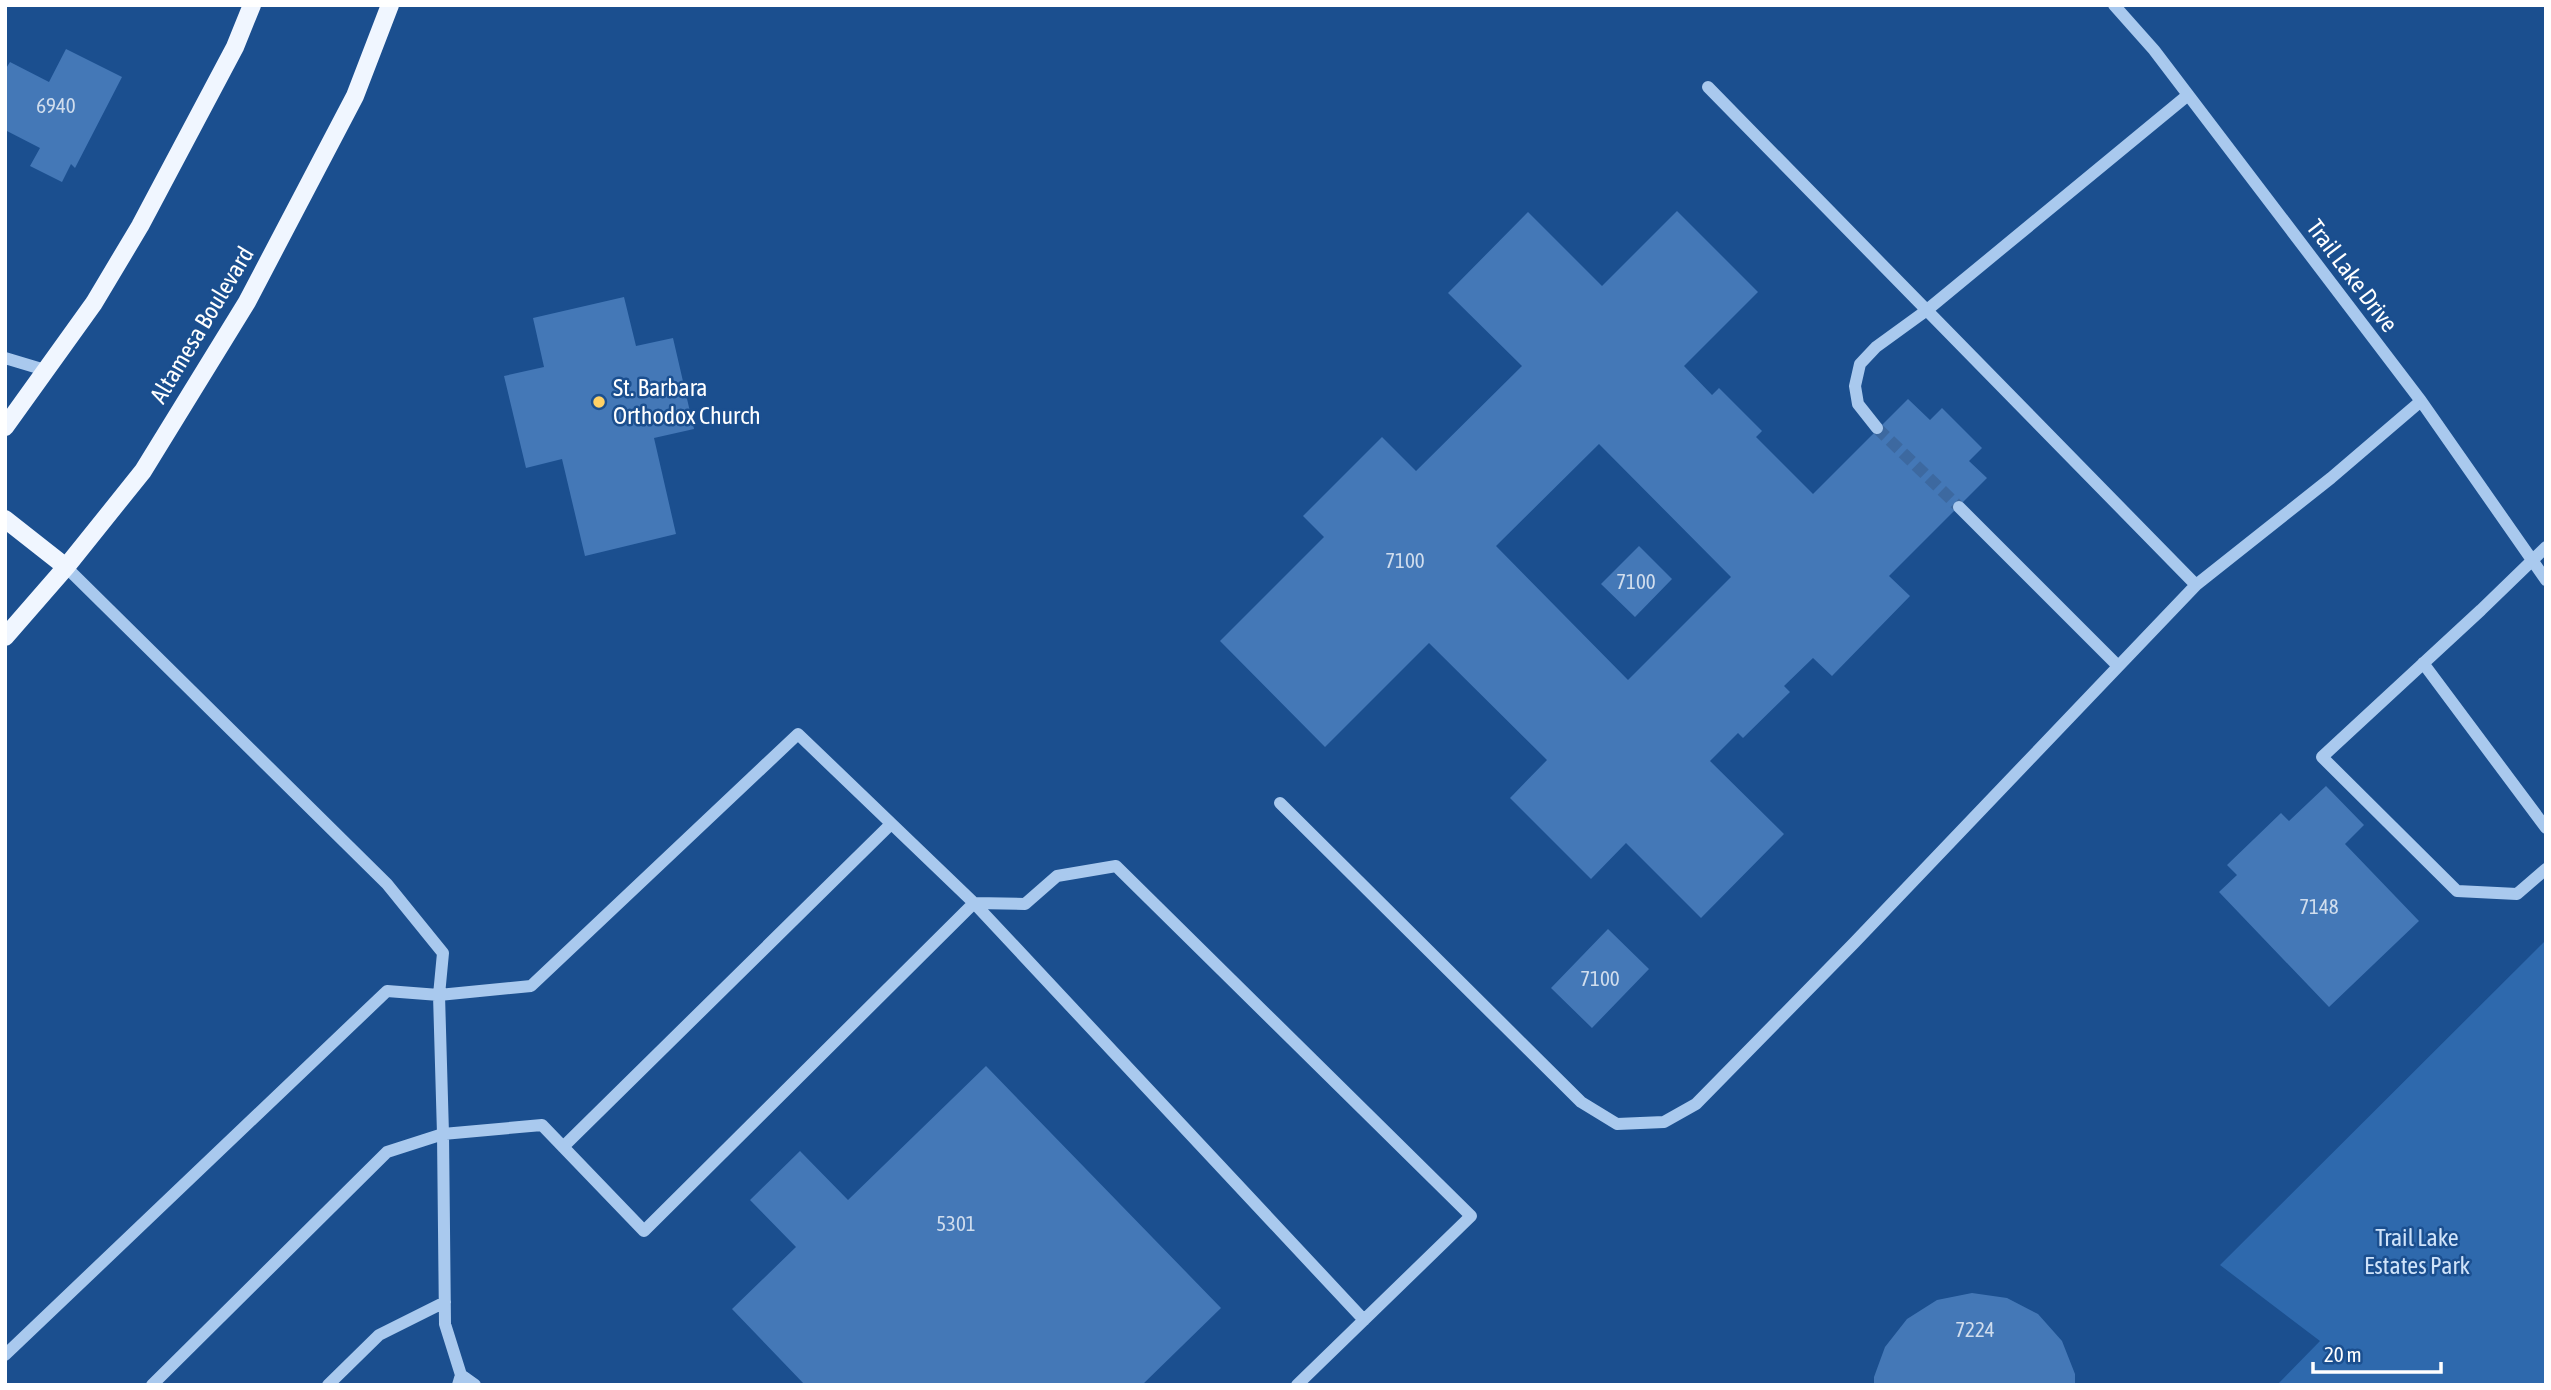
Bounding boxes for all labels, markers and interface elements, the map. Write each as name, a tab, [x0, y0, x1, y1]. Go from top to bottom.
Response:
house number: 6940	[36, 93, 76, 117]
street label: Trail Lake Drive	[2301, 214, 2403, 337]
street label: Altamesa Boulevard	[144, 242, 259, 408]
place label: St. Barbara Orthodox Church	[613, 374, 761, 429]
marker: St. Barbara Orthodox Church	[591, 394, 607, 410]
house number: 7100	[1385, 548, 1425, 572]
house number: 7100	[1616, 569, 1656, 593]
house number: 7148	[2299, 894, 2339, 918]
house number: 7100	[1580, 966, 1620, 990]
house number: 5301	[936, 1211, 976, 1235]
park label: Trail Lake Estates Park	[2364, 1224, 2471, 1279]
house number: 7224	[1955, 1317, 1995, 1341]
scale bar	[2313, 1330, 2441, 1374]
text: 20 m	[2324, 1342, 2362, 1366]

